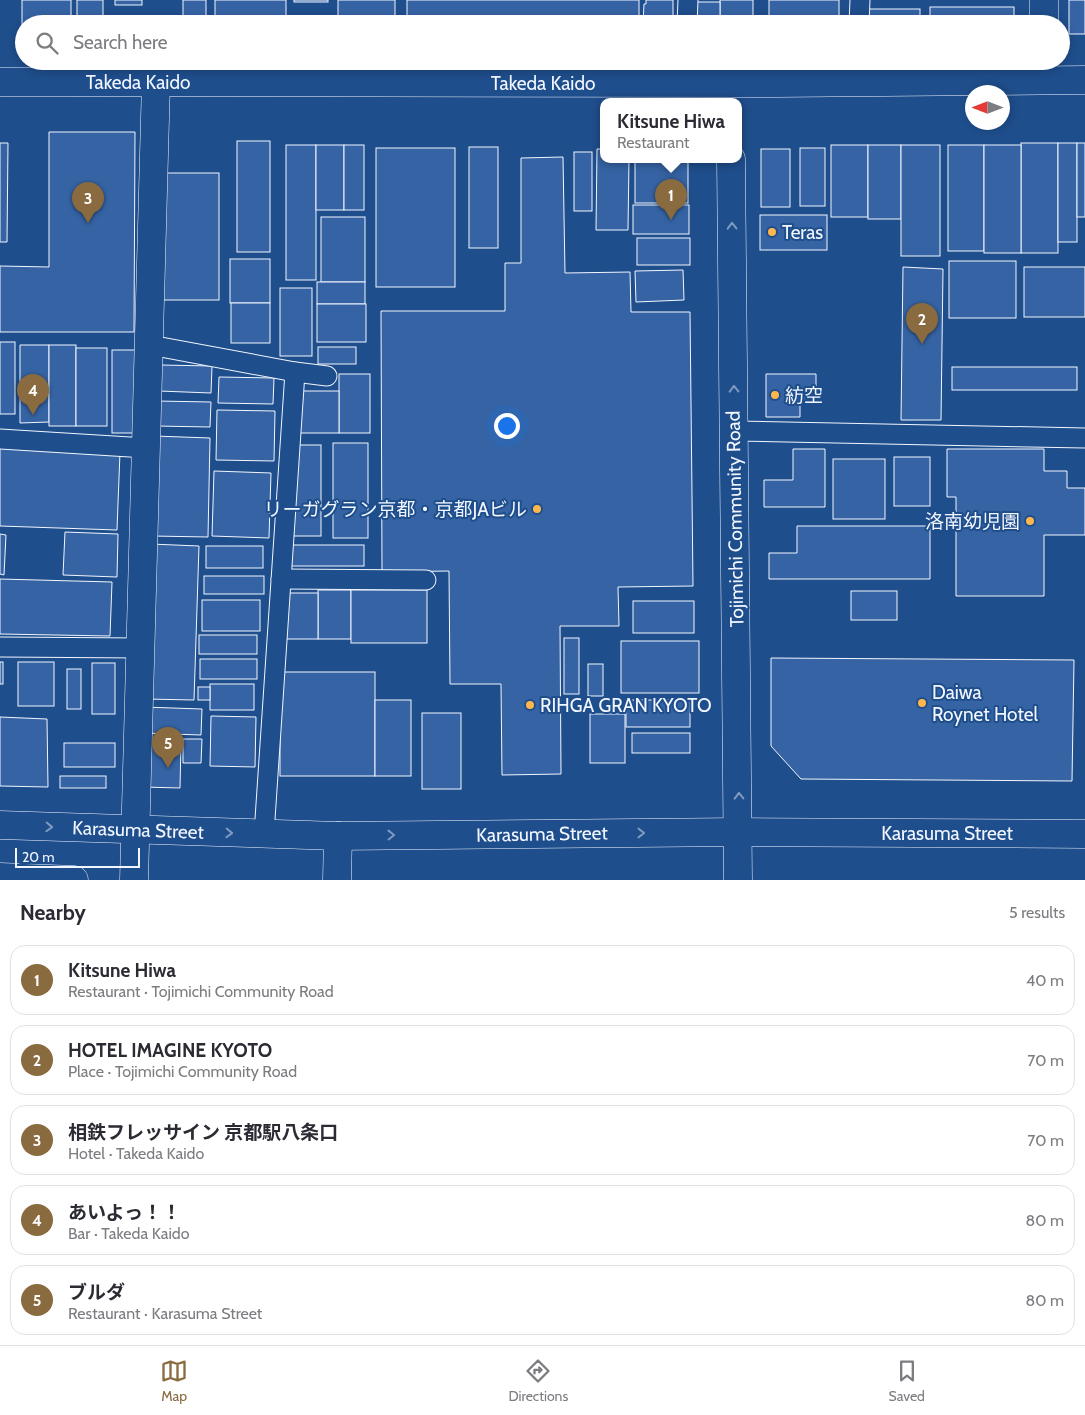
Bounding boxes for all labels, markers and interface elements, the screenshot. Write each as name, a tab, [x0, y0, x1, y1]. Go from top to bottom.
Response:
search box	[15, 15, 1070, 70]
icon: search	[33, 29, 61, 57]
text: Search here	[73, 31, 167, 54]
street label: Takeda Kaido	[86, 71, 190, 94]
street label: Takeda Kaido	[491, 72, 595, 95]
north arrow	[965, 85, 1010, 130]
popup	[600, 98, 742, 163]
text: Kitsune Hiwa	[617, 110, 725, 133]
text: Restaurant	[617, 133, 689, 152]
pin: 1	[655, 179, 687, 220]
pin: 3	[72, 182, 104, 223]
place label: Teras	[782, 221, 823, 244]
one-way arrow	[727, 222, 737, 230]
marker: Teras	[766, 226, 778, 238]
pin: 2	[906, 303, 938, 344]
pin: 4	[17, 374, 49, 415]
place label: 紡空	[785, 384, 823, 407]
one-way arrow	[729, 385, 739, 392]
marker: 紡空	[769, 389, 781, 401]
street label: Tojimichi Community Road	[722, 411, 748, 627]
your location	[494, 413, 520, 439]
place label: リーガグラン京都・京都JAビル	[263, 498, 527, 521]
marker: リーガグラン京都・京都JAビル	[531, 503, 543, 515]
place label: 洛南幼児園	[925, 510, 1020, 533]
marker: 洛南幼児園	[1024, 515, 1036, 527]
place label: Daiwa Roynet Hotel	[932, 681, 1038, 726]
place label: RIHGA GRAN KYOTO	[540, 694, 712, 717]
marker: Daiwa Roynet Hotel	[916, 697, 928, 709]
marker: RIHGA GRAN KYOTO	[524, 699, 536, 711]
pin: 5	[152, 727, 184, 768]
one-way arrow	[733, 792, 744, 800]
street label: Karasuma Street	[72, 816, 205, 844]
one-way arrow	[45, 821, 53, 832]
street label: Karasuma Street	[476, 821, 609, 847]
street label: Karasuma Street	[881, 822, 1013, 845]
one-way arrow	[225, 828, 233, 838]
one-way arrow	[638, 828, 645, 838]
one-way arrow	[388, 830, 395, 840]
scale bar	[15, 845, 140, 868]
text: 20 m	[22, 848, 55, 866]
text: Nearby	[20, 900, 86, 925]
text: 5 results	[1009, 903, 1065, 922]
text: Kitsune Hiwa	[68, 959, 176, 982]
text: 1	[34, 971, 40, 990]
text: 40 m	[1026, 971, 1064, 990]
text: Restaurant · Tojimichi Community Road	[68, 982, 334, 1001]
text: HOTEL IMAGINE KYOTO	[68, 1039, 272, 1062]
text: 2	[33, 1051, 41, 1070]
text: 70 m	[1027, 1051, 1064, 1070]
text: Place · Tojimichi Community Road	[68, 1062, 297, 1081]
text: 相鉄フレッサイン 京都駅八条口	[68, 1121, 338, 1144]
text: 3	[33, 1131, 41, 1150]
text: 70 m	[1027, 1131, 1064, 1150]
text: Hotel · Takeda Kaido	[68, 1144, 204, 1163]
text: あいよっ！！	[68, 1201, 181, 1224]
text: 4	[32, 1211, 42, 1230]
text: 80 m	[1026, 1211, 1064, 1230]
text: Bar · Takeda Kaido	[68, 1224, 190, 1243]
text: ブルダ	[68, 1281, 125, 1304]
text: 5	[33, 1291, 41, 1310]
text: 80 m	[1026, 1291, 1064, 1310]
text: Restaurant · Karasuma Street	[68, 1304, 262, 1323]
tab: Map	[160, 1357, 188, 1405]
tab: Directions	[508, 1357, 568, 1405]
tab: Saved	[888, 1357, 925, 1405]

